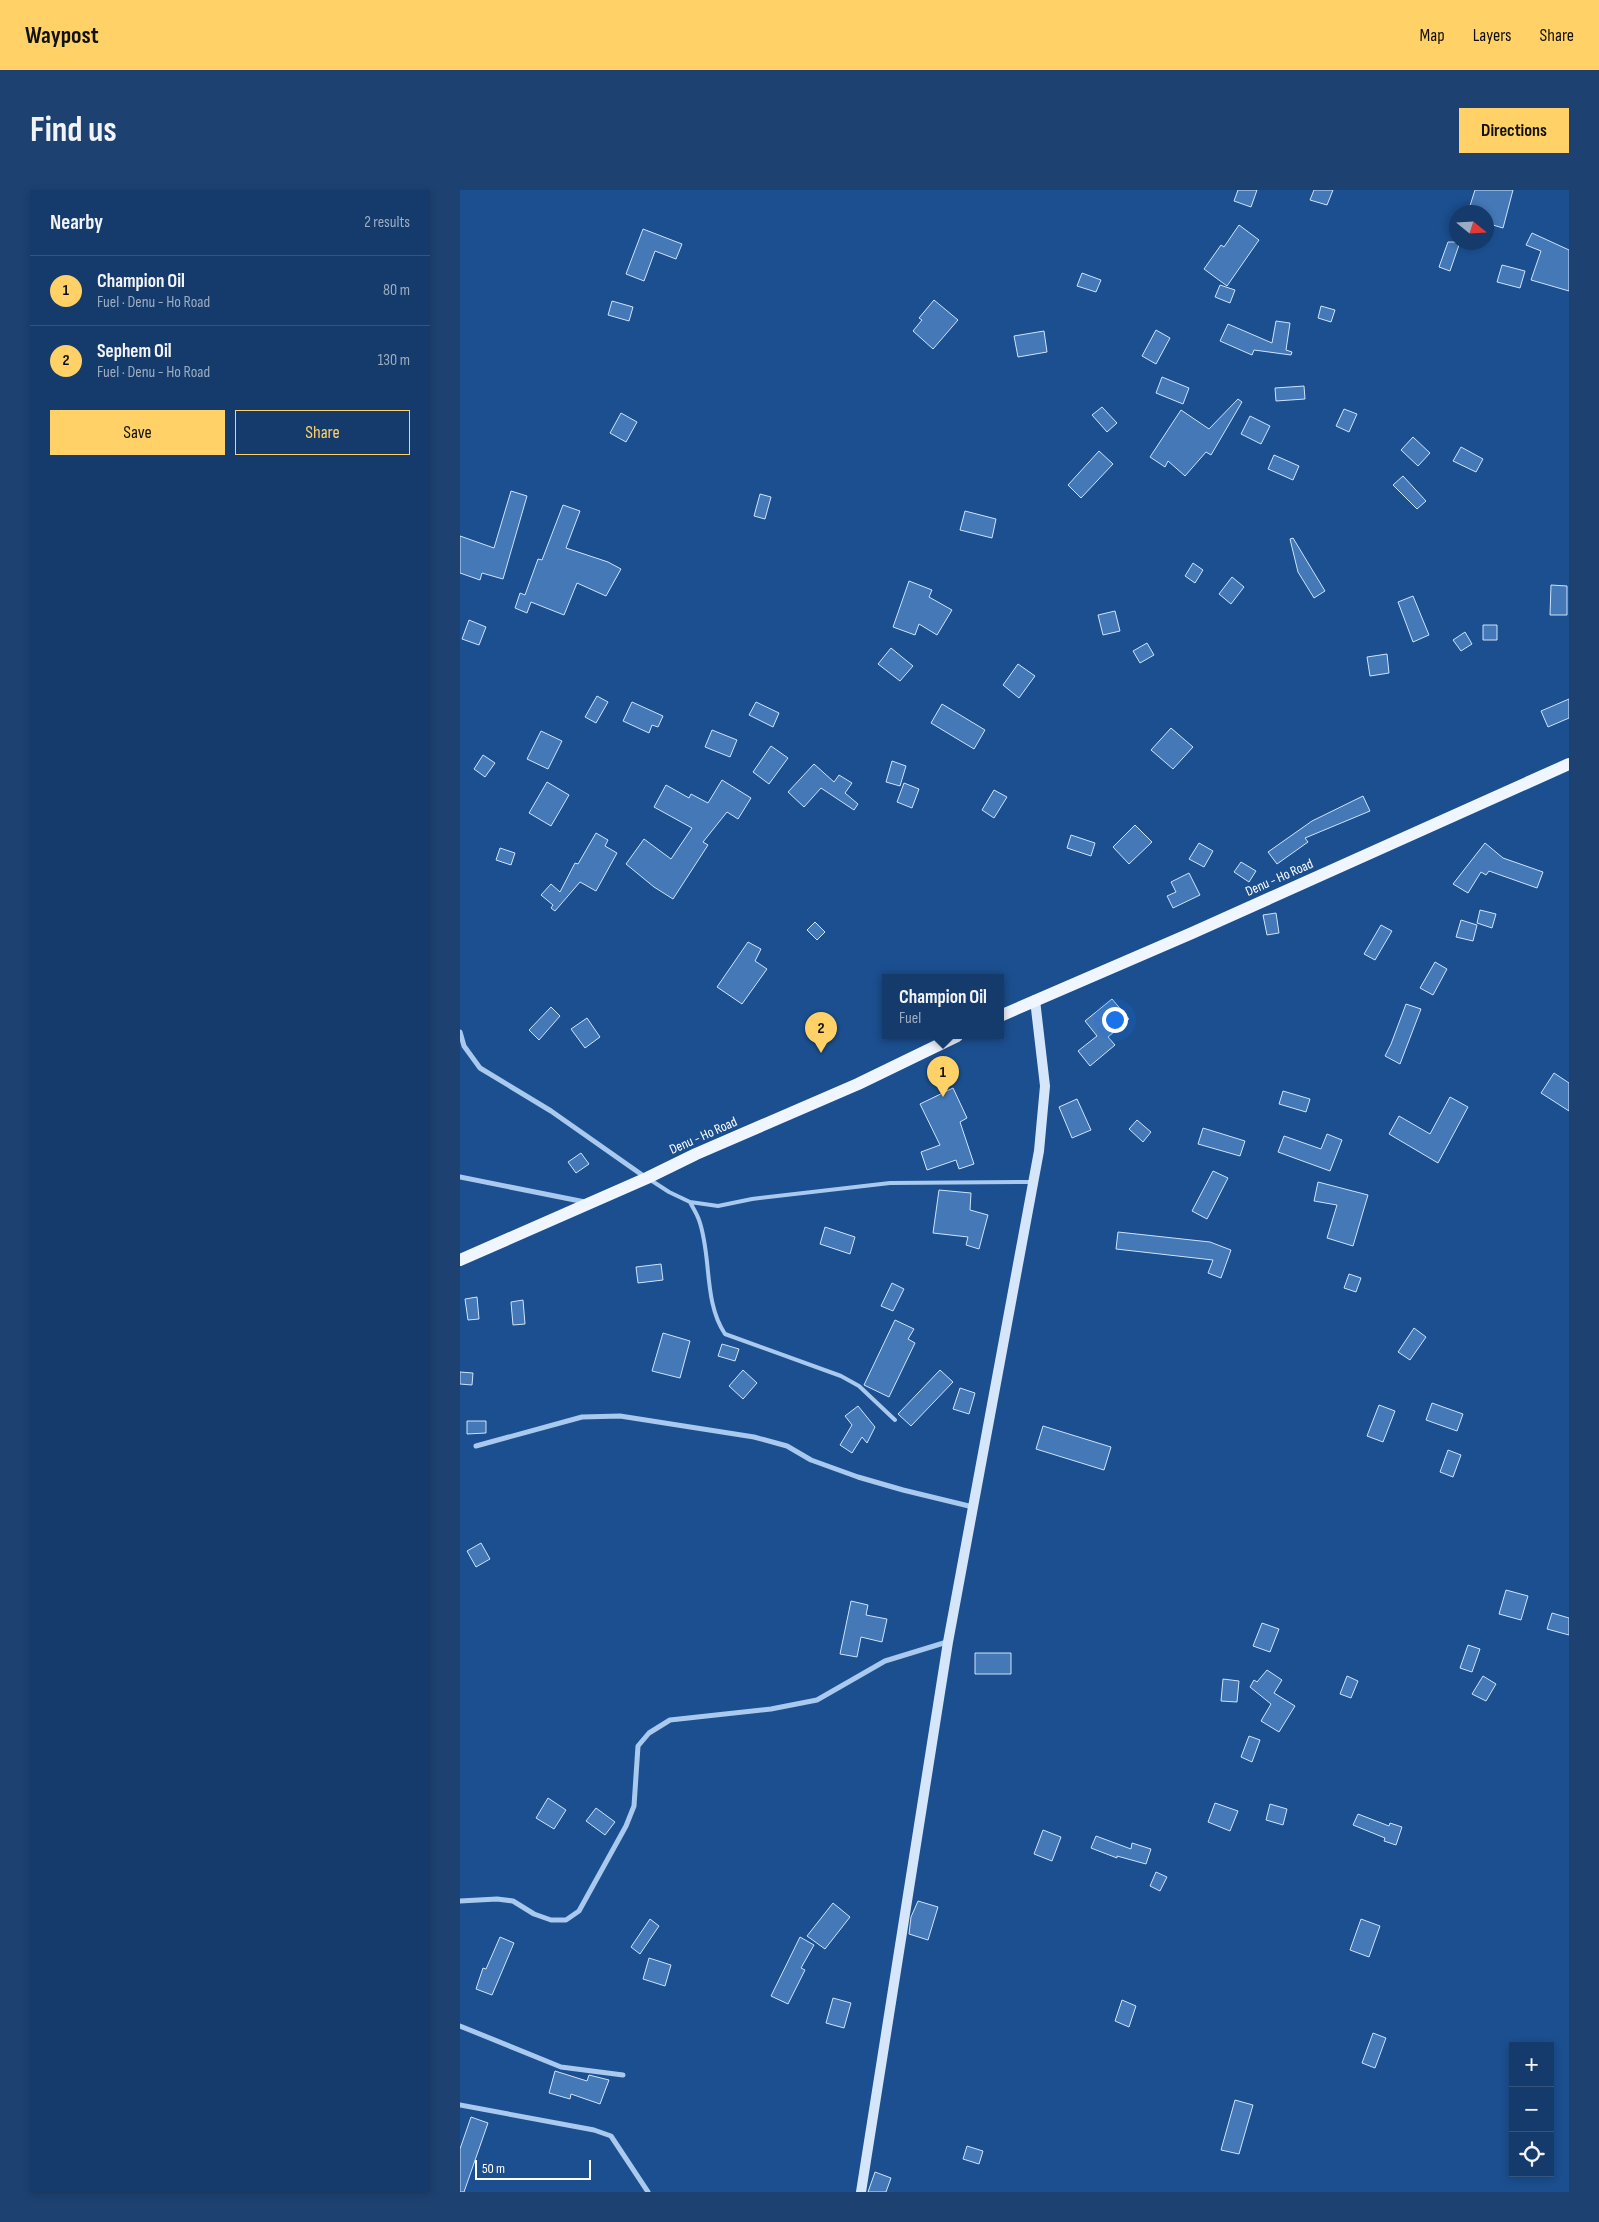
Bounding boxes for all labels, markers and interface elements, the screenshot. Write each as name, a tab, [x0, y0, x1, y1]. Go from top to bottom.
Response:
text: Waypost	[25, 21, 99, 50]
text: Map	[1420, 25, 1445, 46]
text: Layers	[1473, 25, 1512, 46]
text: Share	[1540, 25, 1574, 46]
button: Directions	[1459, 108, 1569, 153]
text: Find us	[30, 109, 117, 152]
north arrow	[1449, 205, 1494, 250]
text: Nearby	[50, 210, 103, 235]
text: 2 results	[364, 213, 410, 232]
text: Champion Oil	[97, 270, 185, 293]
text: 1	[63, 281, 69, 300]
text: 80 m	[383, 281, 410, 300]
text: Fuel · Denu - Ho Road	[97, 293, 210, 312]
text: Sephem Oil	[97, 340, 172, 363]
text: 2	[62, 351, 70, 370]
text: 130 m	[378, 351, 410, 370]
text: Fuel · Denu - Ho Road	[97, 363, 210, 382]
button: Save	[50, 410, 225, 455]
button: Share	[235, 410, 410, 455]
street label: Denu - Ho Road	[1243, 855, 1316, 900]
popup	[882, 974, 1004, 1039]
text: Champion Oil	[899, 986, 987, 1009]
your location	[1102, 1007, 1128, 1033]
text: Fuel	[899, 1009, 921, 1028]
pin: 2	[805, 1012, 837, 1053]
pin: 1	[927, 1056, 959, 1097]
street label: Denu - Ho Road	[667, 1113, 740, 1158]
map controls	[1509, 2042, 1554, 2177]
button: +	[1509, 2042, 1554, 2087]
button: −	[1509, 2087, 1554, 2132]
button: locate	[1509, 2132, 1554, 2177]
scale bar	[475, 2157, 591, 2180]
text: 50 m	[482, 2160, 505, 2177]

